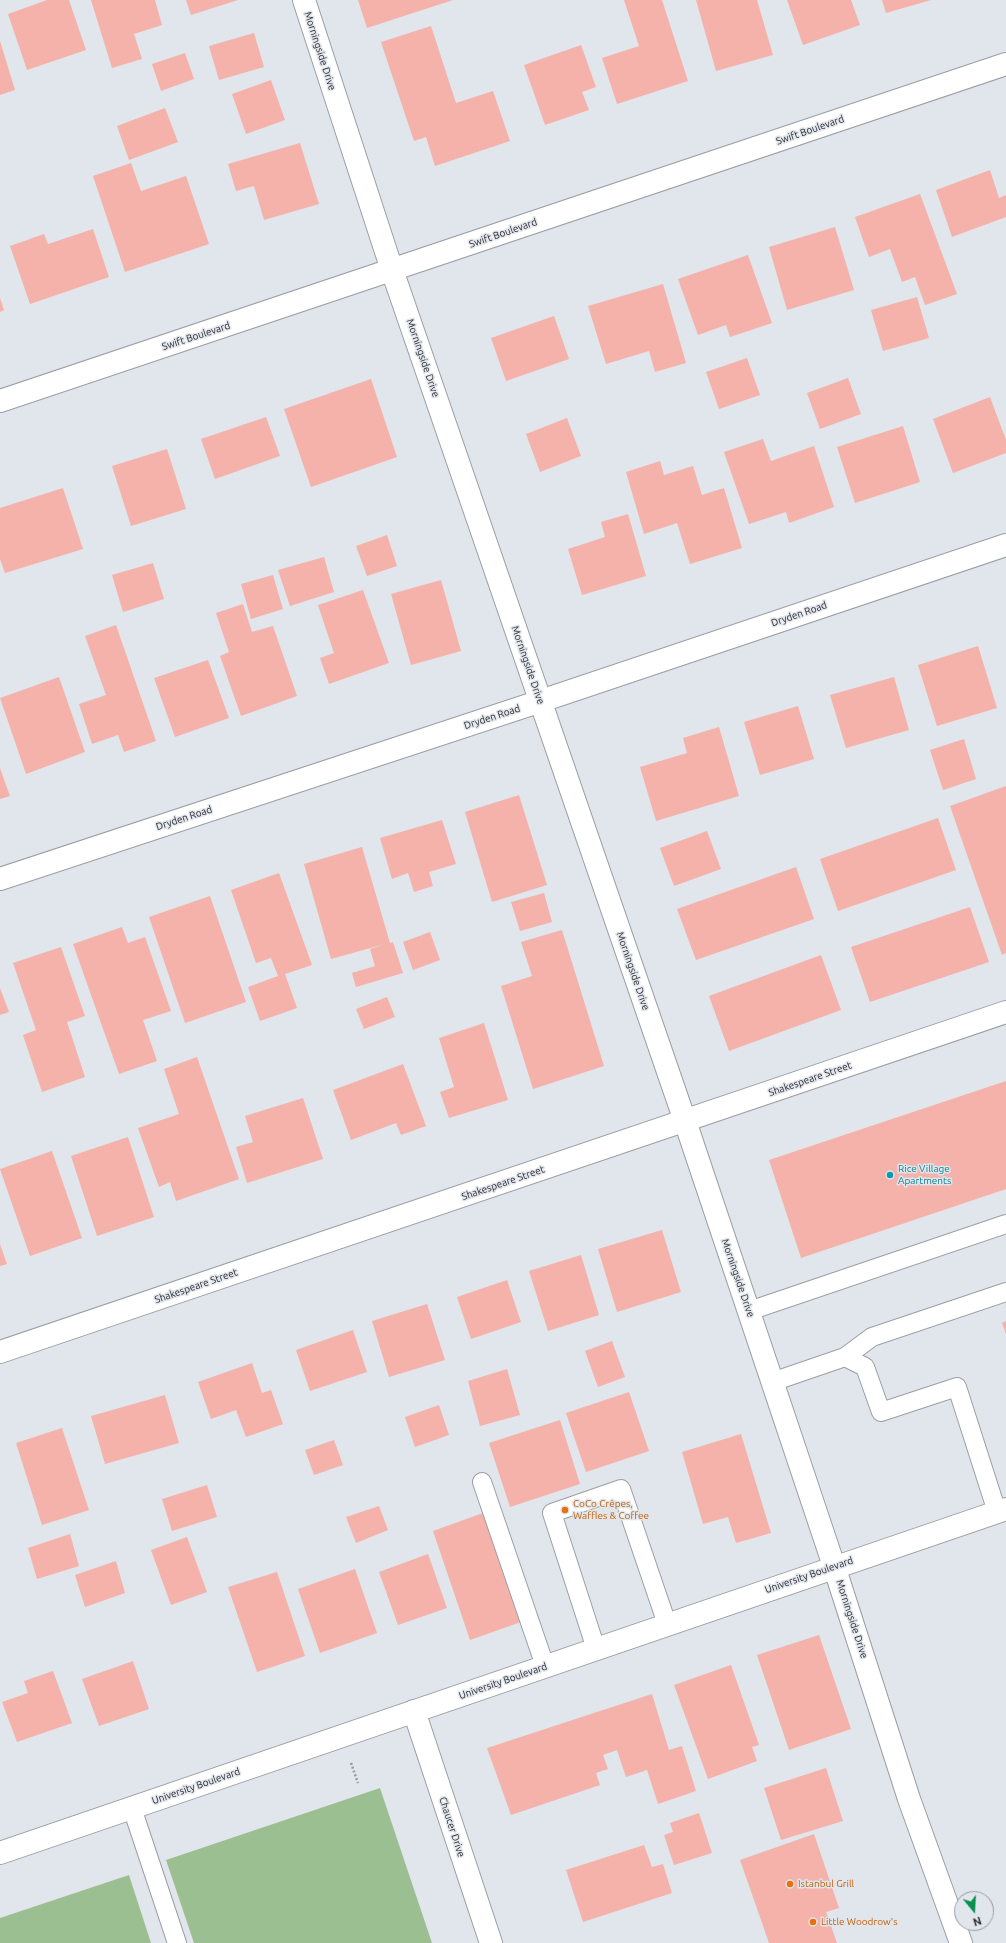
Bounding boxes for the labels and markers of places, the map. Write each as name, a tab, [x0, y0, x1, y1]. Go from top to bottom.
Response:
place label: Rice Village Apartments	[898, 1163, 951, 1186]
marker: Rice Village Apartments	[885, 1170, 895, 1180]
place label: CoCo Crêpes, Waffles & Coffee	[573, 1498, 649, 1522]
marker: CoCo Crêpes, Waffles & Coffee	[560, 1505, 570, 1515]
place label: Istanbul Grill	[798, 1878, 854, 1890]
marker: Istanbul Grill	[785, 1879, 795, 1889]
place label: Little Woodrow's	[821, 1916, 898, 1928]
marker: Little Woodrow's	[808, 1917, 818, 1927]

